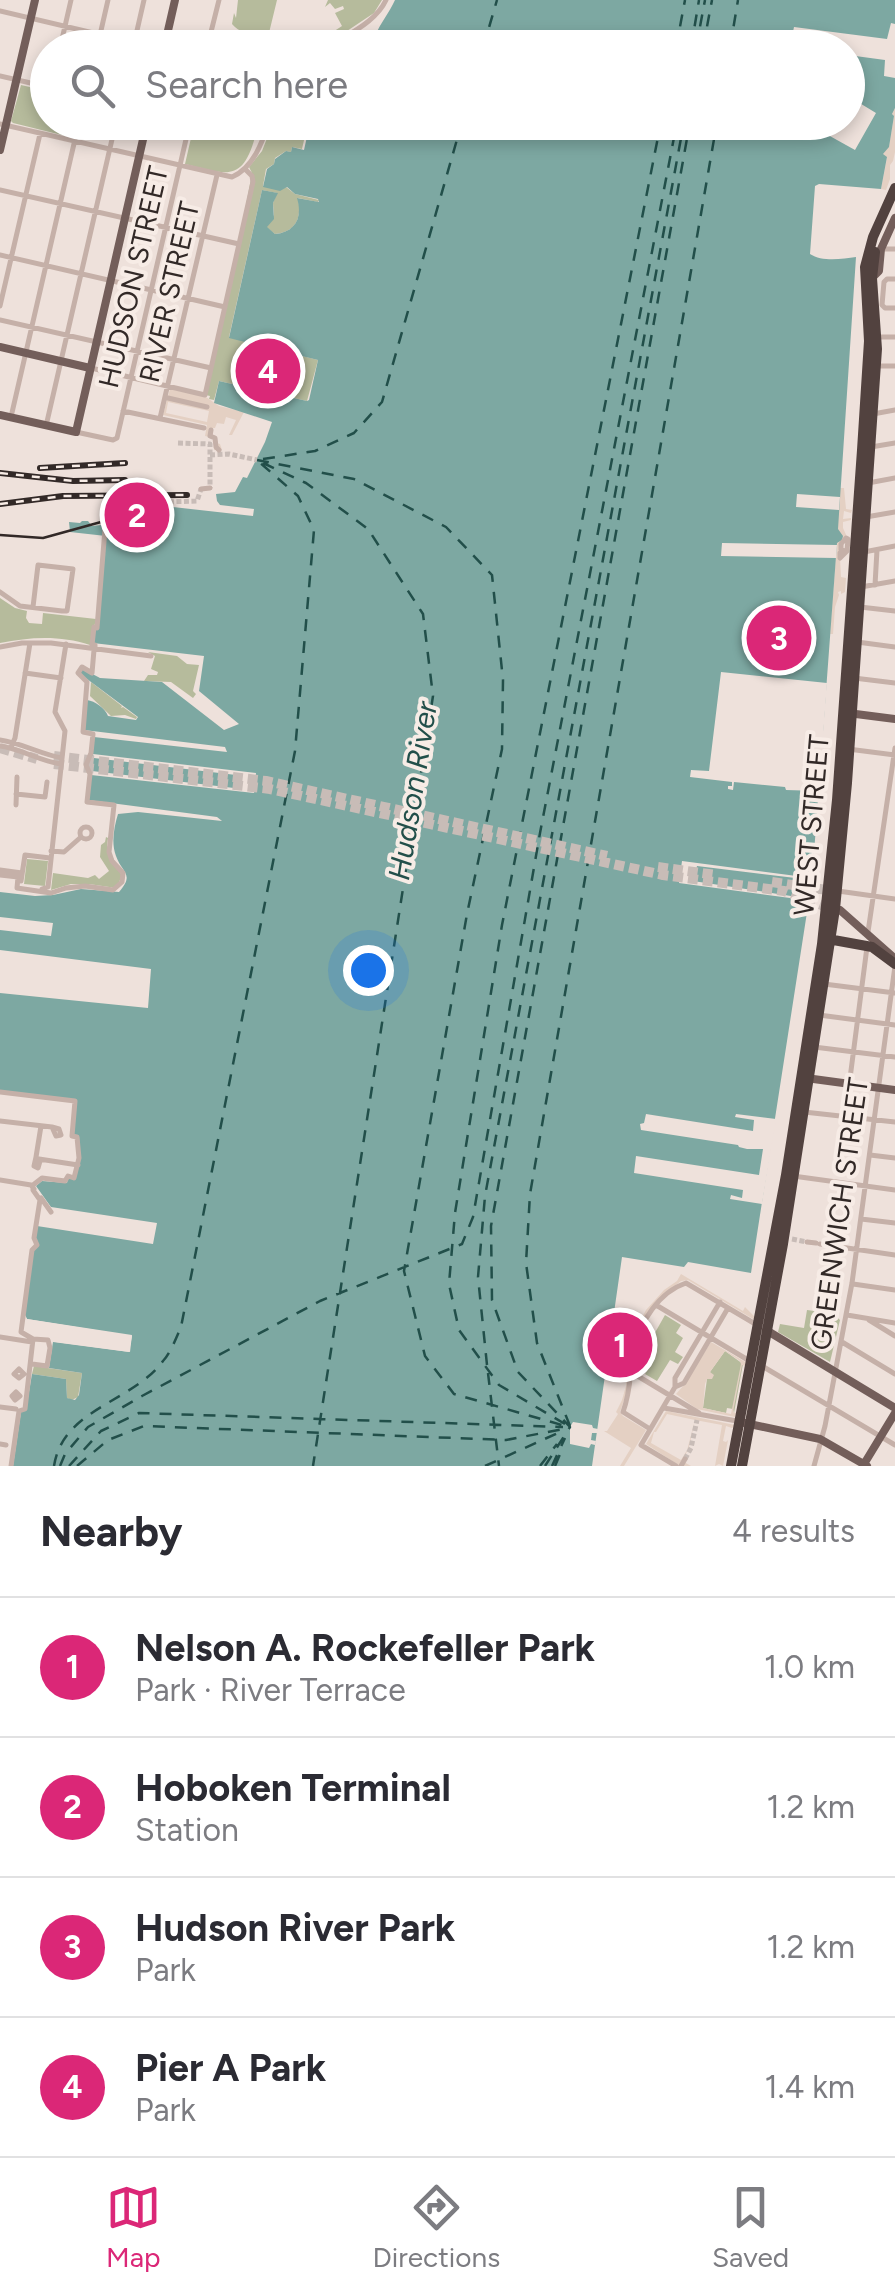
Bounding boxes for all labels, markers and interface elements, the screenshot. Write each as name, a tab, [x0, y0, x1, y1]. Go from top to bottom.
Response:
search box	[30, 30, 865, 140]
icon: search	[65, 58, 120, 113]
text: Search here	[145, 62, 348, 108]
street label: HUDSON STREET	[91, 162, 175, 391]
street label: RIVER STREET	[132, 198, 206, 386]
pin: 4	[236, 334, 300, 408]
pin: 2	[104, 478, 170, 552]
pin: 3	[746, 600, 812, 676]
water label: Hudson River	[380, 697, 445, 883]
street label: WEST STREET	[786, 732, 836, 917]
your location	[343, 945, 394, 996]
street label: GREENWICH STREET	[803, 1075, 875, 1353]
pin: 1	[588, 1308, 652, 1382]
text: Nearby	[40, 1506, 182, 1557]
text: 4 results	[732, 1512, 855, 1550]
text: Nelson A. Rockefeller Park	[135, 1625, 595, 1671]
text: 1	[66, 1648, 79, 1686]
text: 1.0 km	[764, 1648, 855, 1686]
text: Park · River Terrace	[135, 1671, 406, 1709]
text: Hoboken Terminal	[135, 1765, 451, 1811]
text: 2	[63, 1788, 82, 1826]
text: 1.2 km	[767, 1788, 855, 1826]
text: Station	[135, 1811, 239, 1849]
text: Hudson River Park	[135, 1905, 455, 1951]
text: 3	[64, 1928, 81, 1966]
text: 1.2 km	[767, 1928, 855, 1966]
text: Park	[135, 1951, 196, 1989]
text: Pier A Park	[135, 2045, 326, 2091]
text: 4	[62, 2068, 83, 2106]
text: 1.4 km	[765, 2068, 855, 2106]
text: Park	[135, 2091, 196, 2129]
tab: Map	[106, 2180, 161, 2274]
tab: Directions	[373, 2180, 500, 2274]
tab: Saved	[712, 2180, 789, 2274]

